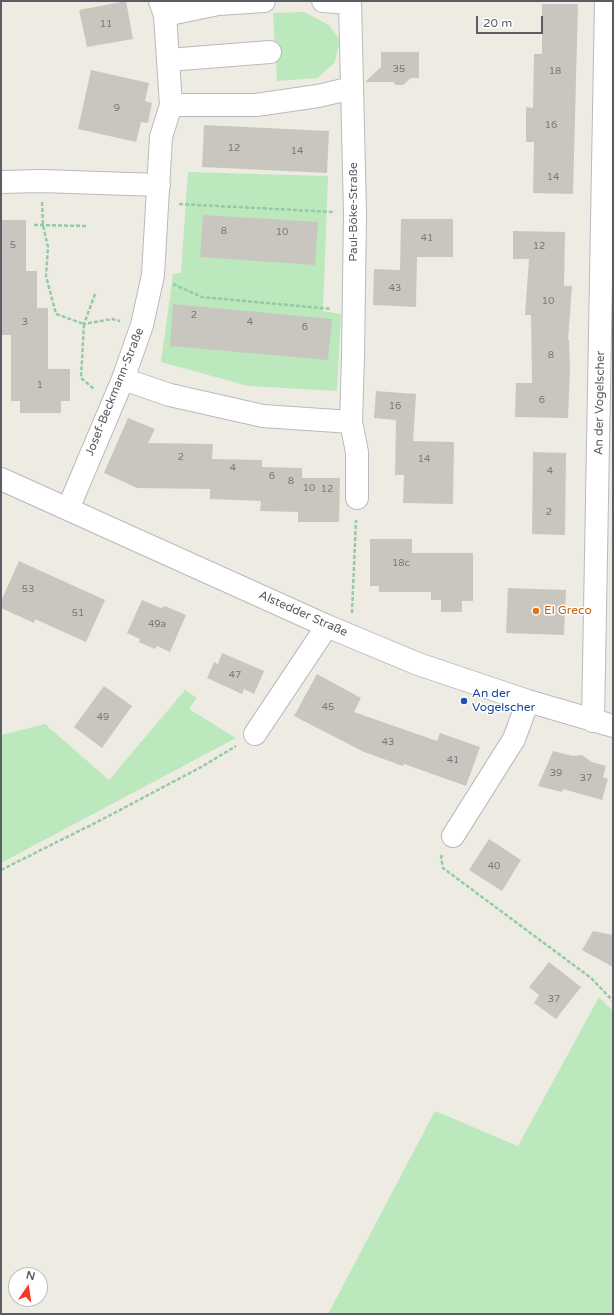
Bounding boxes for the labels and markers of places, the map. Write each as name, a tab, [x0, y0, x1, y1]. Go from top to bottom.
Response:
place label: El Greco	[544, 604, 592, 618]
marker: El Greco	[531, 606, 541, 616]
place label: An der Vogelscher	[472, 687, 535, 715]
marker: An der Vogelscher	[459, 696, 469, 706]

